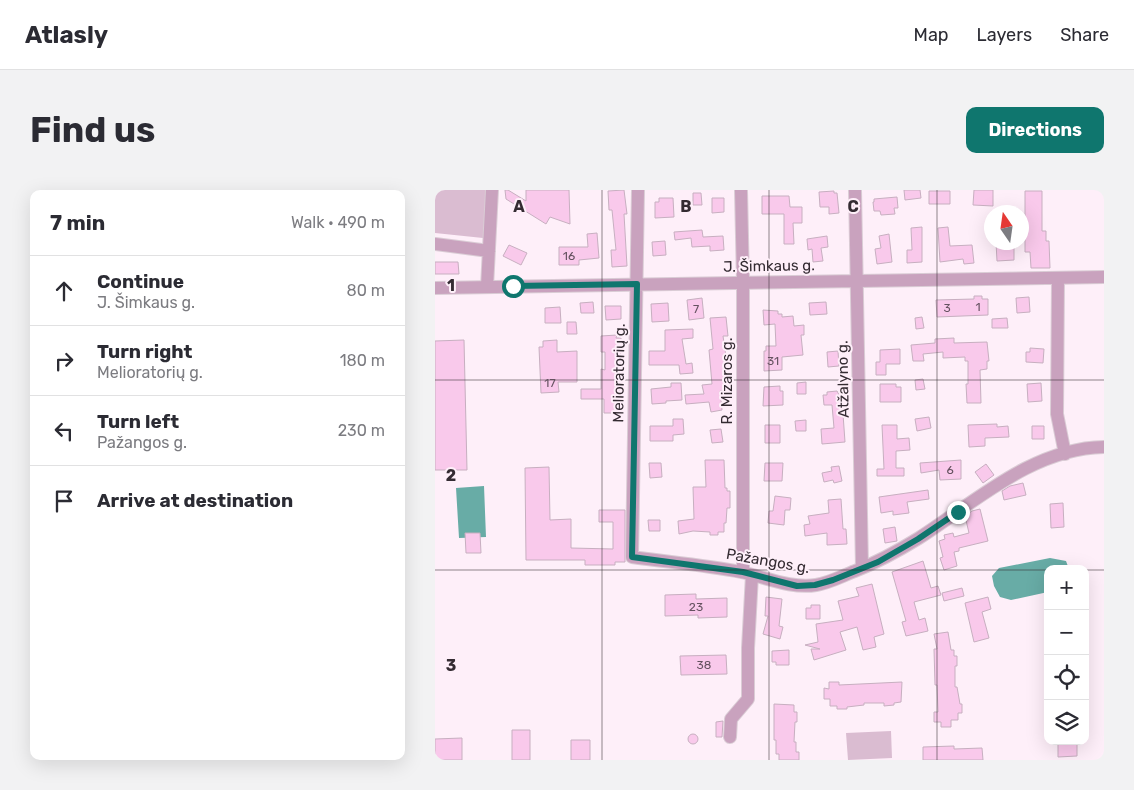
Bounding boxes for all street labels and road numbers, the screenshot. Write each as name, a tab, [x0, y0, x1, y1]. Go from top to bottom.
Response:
street label: J. Šimkaus g.	[723, 256, 815, 276]
street label: Melioratorių g.	[609, 323, 629, 423]
street label: R. Mizaros g.	[718, 338, 736, 424]
street label: Atžalyno g.	[833, 340, 853, 418]
street label: Pažangos g.	[725, 545, 811, 577]

